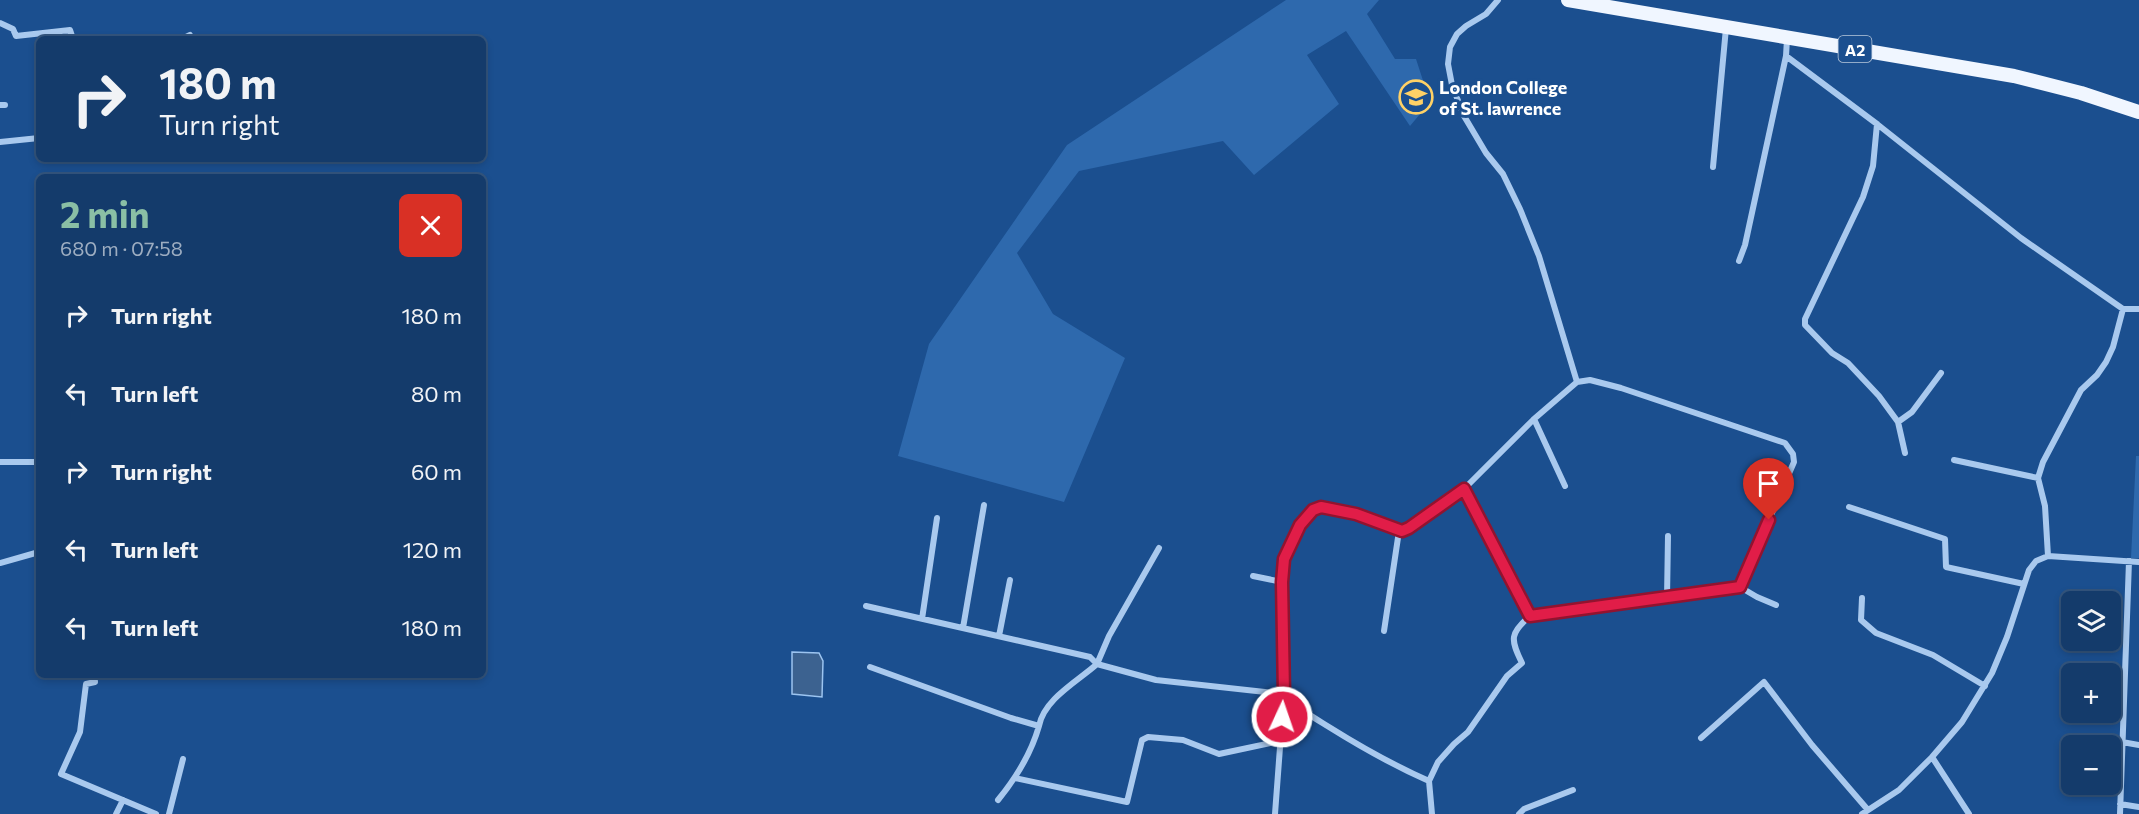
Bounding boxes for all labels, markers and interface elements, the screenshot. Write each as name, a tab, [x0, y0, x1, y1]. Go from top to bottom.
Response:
road number: A2	[1838, 36, 1872, 62]
text: 180 m	[159, 56, 277, 108]
icon: right	[60, 60, 138, 138]
place label: London College of St. lawrence	[1439, 76, 1567, 119]
school or university icon: London College of St. lawrence	[1398, 79, 1434, 115]
text: Turn right	[159, 108, 279, 141]
text: 2 min	[60, 191, 150, 235]
button: close	[399, 194, 462, 257]
text: 680 m · 07:58	[60, 236, 183, 260]
icon: right	[60, 299, 93, 332]
text: Turn right	[111, 302, 212, 329]
text: 180 m	[401, 302, 462, 329]
icon: left	[60, 377, 93, 410]
text: Turn left	[111, 380, 198, 407]
text: 80 m	[411, 380, 462, 407]
icon: right	[60, 455, 93, 488]
text: Turn right	[111, 458, 212, 485]
text: 60 m	[411, 458, 462, 485]
pin	[1743, 458, 1794, 520]
icon: arrive	[1752, 467, 1785, 500]
icon: left	[60, 533, 93, 566]
text: Turn left	[111, 536, 198, 563]
text: 120 m	[403, 536, 462, 563]
map controls	[2061, 591, 2121, 795]
button: layers	[2061, 591, 2121, 651]
icon: left	[60, 611, 93, 644]
text: Turn left	[111, 614, 198, 641]
text: 180 m	[401, 614, 462, 641]
button: +	[2061, 663, 2121, 723]
position arrow	[1250, 685, 1314, 749]
button: −	[2061, 735, 2121, 795]

